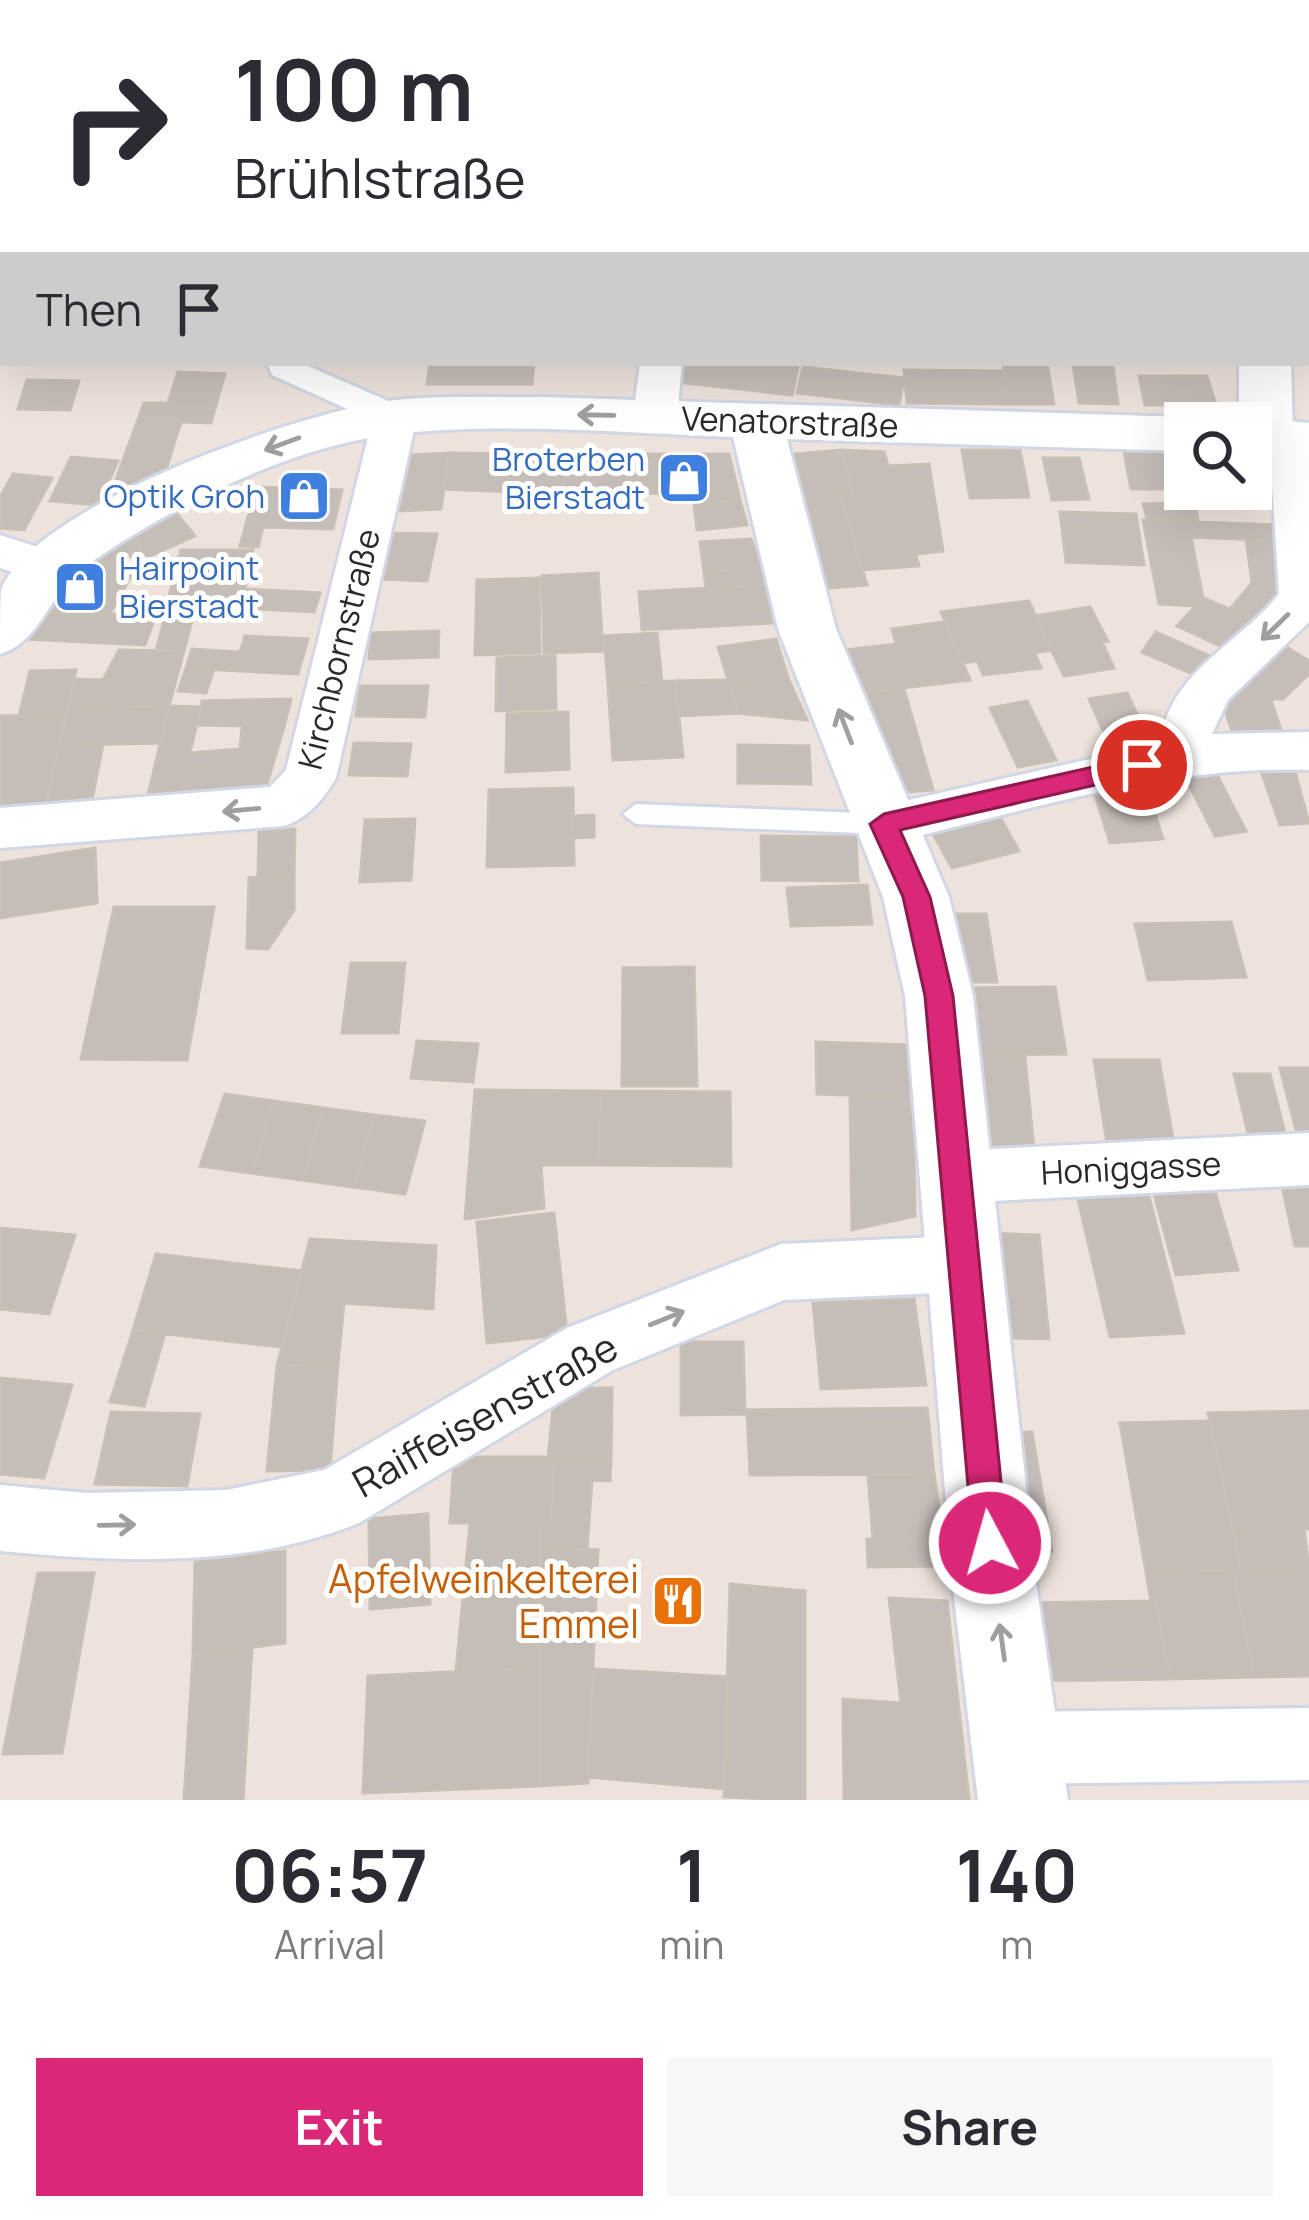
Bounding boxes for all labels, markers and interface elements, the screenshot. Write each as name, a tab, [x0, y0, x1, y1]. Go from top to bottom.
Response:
text: 100 m	[234, 31, 474, 146]
icon: right	[36, 48, 192, 204]
text: Brühlstraße	[234, 140, 526, 214]
icon: arrive	[166, 276, 232, 342]
text: Then	[36, 278, 142, 340]
street label: Venatorstraße	[681, 395, 899, 448]
map controls	[1164, 402, 1272, 510]
button: search	[1164, 402, 1272, 510]
one-way arrow	[577, 404, 616, 427]
one-way arrow	[264, 435, 301, 456]
place label: Broterben Bierstadt	[492, 436, 645, 519]
shop icon: Broterben Bierstadt	[656, 450, 712, 506]
shop icon: Optik Groh	[276, 468, 332, 524]
place label: Optik Groh	[104, 473, 265, 518]
street label: Kirchbornstraße	[287, 524, 390, 774]
place label: Hairpoint Bierstadt	[119, 545, 259, 628]
shop icon: Hairpoint Bierstadt	[52, 559, 108, 615]
one-way arrow	[1261, 612, 1290, 641]
one-way arrow	[833, 709, 855, 746]
pin	[1091, 714, 1193, 816]
icon: arrive	[1109, 732, 1175, 798]
one-way arrow	[222, 799, 261, 822]
street label: Honiggasse	[1040, 1140, 1222, 1195]
one-way arrow	[647, 1306, 684, 1327]
street label: Raiffeisenstraße	[342, 1319, 627, 1509]
position arrow	[927, 1480, 1053, 1606]
one-way arrow	[97, 1514, 136, 1536]
place label: Apfelweinkelterei Emmel	[328, 1551, 639, 1650]
restaurant icon: Apfelweinkelterei Emmel	[650, 1573, 706, 1629]
one-way arrow	[990, 1624, 1013, 1663]
text: 06:57	[231, 1825, 428, 1924]
text: 1	[676, 1825, 708, 1924]
text: 140	[955, 1825, 1078, 1924]
text: Arrival	[274, 1917, 385, 1971]
text: min	[659, 1917, 725, 1971]
text: m	[1000, 1917, 1033, 1971]
button: Exit	[36, 2058, 643, 2196]
button: Share	[667, 2058, 1273, 2196]

